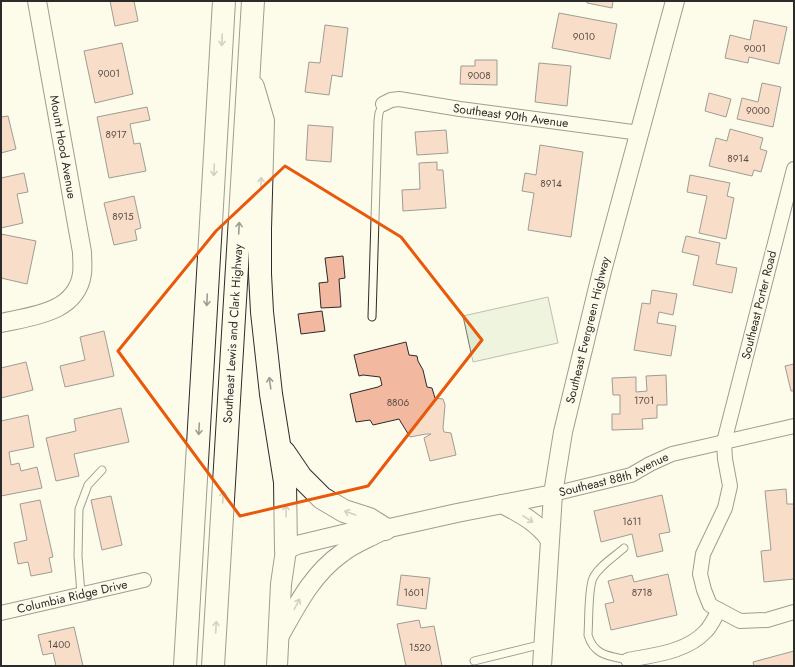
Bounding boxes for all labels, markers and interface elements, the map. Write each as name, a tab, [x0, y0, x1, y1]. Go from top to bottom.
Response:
house number: 9010	[573, 29, 595, 44]
one-way arrow	[218, 33, 225, 46]
house number: 9001	[744, 41, 766, 56]
house number: 9001	[98, 66, 120, 81]
house number: 9008	[467, 68, 491, 83]
street label: Mount Hood Avenue	[45, 94, 81, 200]
street label: Southeast 90th Avenue	[452, 99, 570, 132]
house number: 9000	[746, 103, 770, 118]
house number: 8917	[106, 127, 127, 142]
house number: 8914	[727, 151, 749, 166]
one-way arrow	[211, 163, 218, 176]
house number: 8914	[540, 176, 562, 191]
one-way arrow	[257, 177, 265, 190]
house number: 8915	[112, 209, 134, 224]
one-way arrow	[236, 222, 243, 235]
street label: Southeast Lewis and Clark Highway	[219, 243, 247, 424]
street label: Southeast Porter Road	[737, 249, 781, 361]
street label: Southeast Evergreen Highway	[561, 254, 615, 406]
one-way arrow	[203, 293, 211, 306]
one-way arrow	[266, 377, 274, 390]
house number: 1701	[634, 393, 654, 408]
house number: 8806	[387, 395, 410, 410]
one-way arrow	[196, 422, 203, 435]
street label: Southeast 88th Avenue	[557, 448, 671, 501]
one-way arrow	[220, 491, 227, 504]
one-way arrow	[282, 505, 290, 518]
one-way arrow	[345, 508, 357, 516]
house number: 1611	[622, 514, 642, 529]
one-way arrow	[523, 515, 534, 523]
street label: Columbia Ridge Drive	[15, 575, 129, 618]
house number: 1601	[404, 585, 424, 600]
house number: 8718	[632, 585, 652, 600]
one-way arrow	[294, 599, 301, 611]
one-way arrow	[212, 621, 219, 634]
house number: 1400	[48, 637, 70, 652]
house number: 1520	[409, 640, 431, 655]

